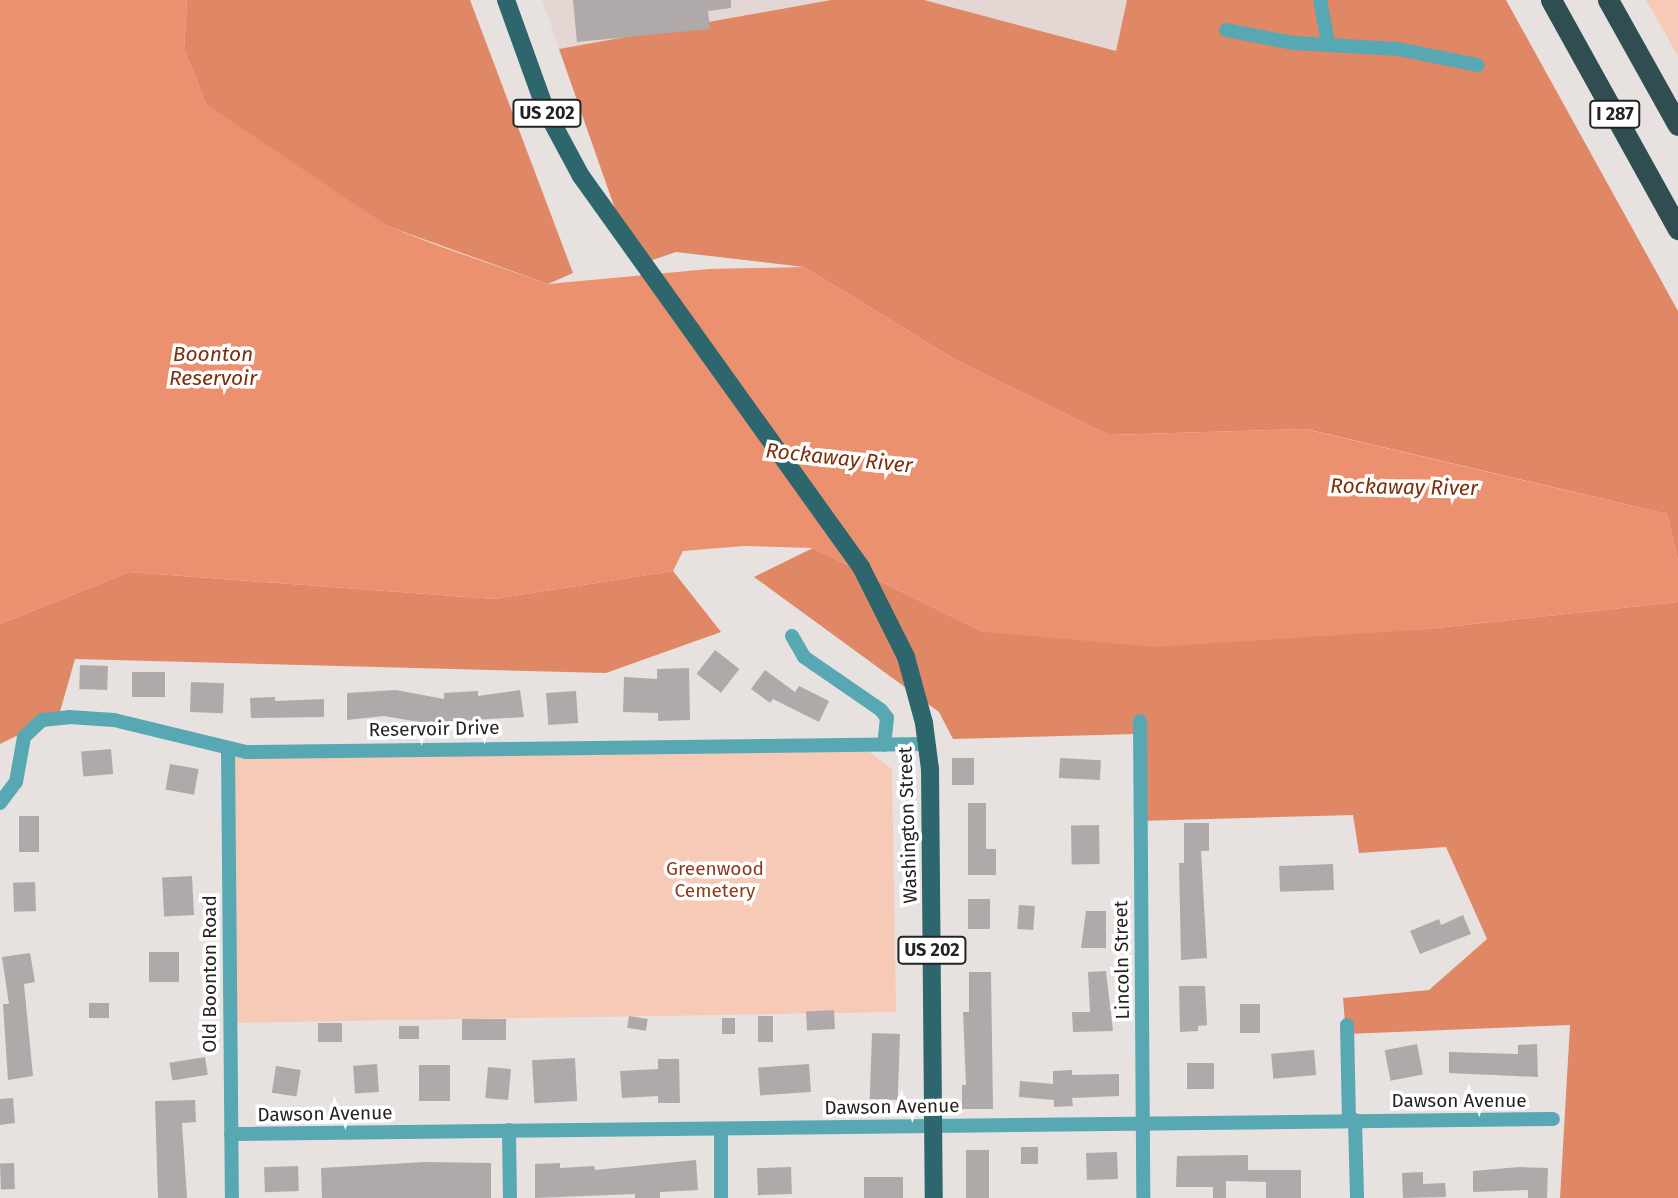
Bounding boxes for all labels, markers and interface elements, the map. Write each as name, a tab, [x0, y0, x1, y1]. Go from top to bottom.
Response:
road number: US 202	[512, 98, 582, 128]
road number: I 287	[1589, 100, 1641, 128]
water label: Boonton Reservoir	[169, 341, 257, 391]
water label: Rockaway River	[764, 438, 914, 478]
water label: Rockaway River	[1330, 473, 1478, 501]
street label: Reservoir Drive	[368, 716, 500, 742]
street label: Washington Street	[894, 746, 922, 904]
park label: Greenwood Cemetery	[666, 858, 764, 902]
street label: Old Boonton Road	[199, 895, 221, 1053]
street label: Lincoln Street	[1110, 900, 1134, 1020]
road number: US 202	[897, 936, 967, 965]
street label: Dawson Avenue	[1391, 1090, 1527, 1112]
street label: Dawson Avenue	[824, 1094, 960, 1120]
street label: Dawson Avenue	[257, 1101, 393, 1127]

